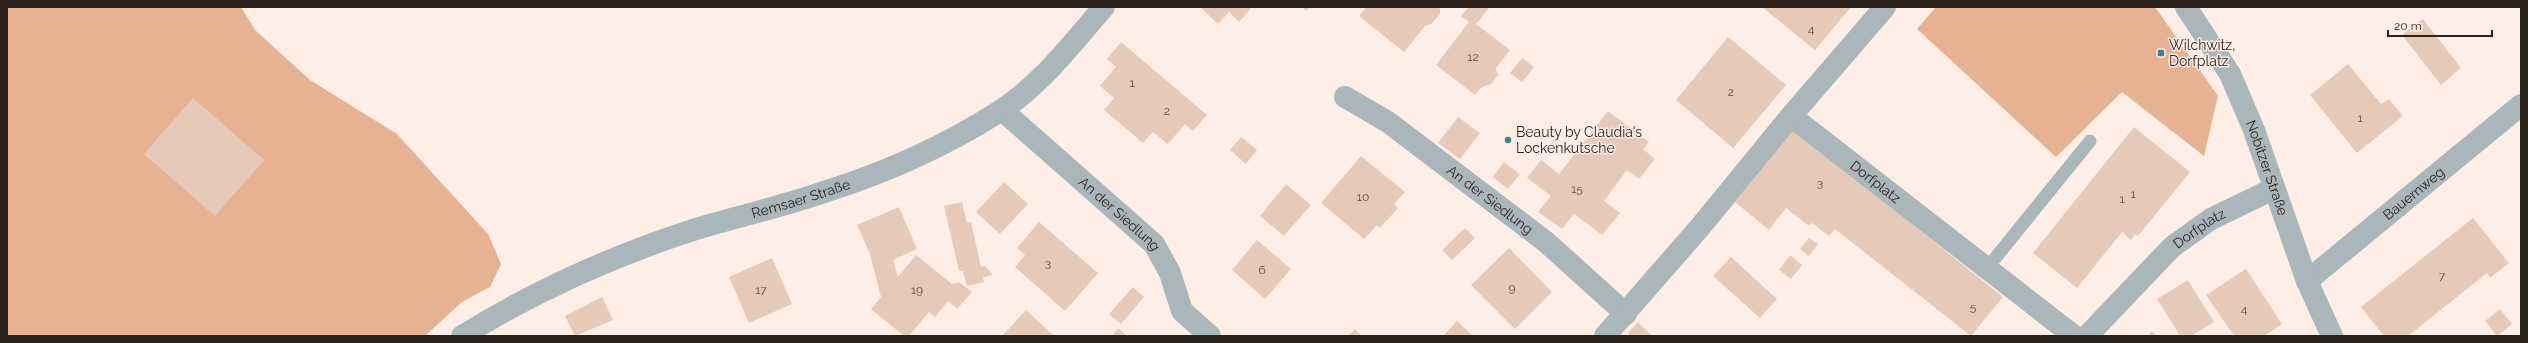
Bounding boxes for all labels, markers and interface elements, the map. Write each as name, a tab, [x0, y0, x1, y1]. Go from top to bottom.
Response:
scale bar	[2388, 12, 2492, 38]
text: 20 m	[2394, 19, 2422, 33]
house number: 4	[1808, 22, 1815, 36]
place label: Wilchwitz, Dorfplatz	[2169, 37, 2235, 69]
marker: Wilchwitz, Dorfplatz	[2156, 48, 2166, 58]
house number: 12	[1467, 50, 1479, 64]
house number: 1	[1129, 76, 1135, 90]
house number: 2	[1728, 85, 1734, 99]
house number: 2	[1164, 104, 1170, 118]
house number: 1	[2357, 111, 2363, 125]
street label: Nobitzer Straße	[2243, 118, 2291, 218]
place label: Beauty by Claudia's Lockenkutsche	[1516, 124, 1642, 156]
marker: Beauty by Claudia's Lockenkutsche	[1503, 135, 1513, 145]
street label: Dorfplatz	[1847, 157, 1904, 206]
street label: An der Siedlung	[1444, 162, 1536, 237]
street label: Bauernweg	[2380, 164, 2447, 223]
street label: An der Siedlung	[1076, 174, 1164, 253]
street label: Remsaer Straße	[750, 176, 852, 221]
house number: 3	[1817, 176, 1823, 190]
house number: 15	[1571, 182, 1583, 196]
house number: 1	[2130, 187, 2136, 201]
house number: 10	[1357, 190, 1369, 204]
house number: 1	[2119, 192, 2125, 206]
street label: Dorfplatz	[2170, 205, 2228, 252]
house number: 3	[1045, 256, 1051, 270]
house number: 6	[1258, 263, 1266, 277]
house number: 7	[2439, 269, 2446, 283]
house number: 9	[1508, 281, 1516, 295]
house number: 17	[755, 283, 767, 297]
house number: 19	[911, 283, 923, 297]
house number: 5	[1970, 300, 1977, 314]
house number: 4	[2241, 302, 2248, 316]

